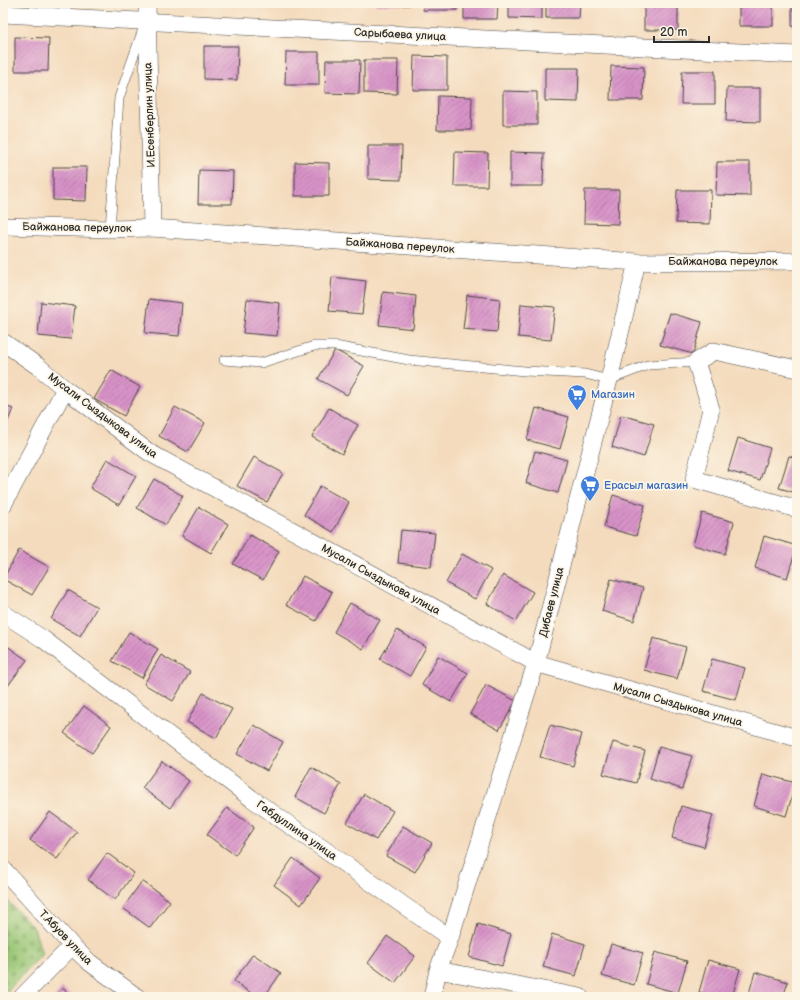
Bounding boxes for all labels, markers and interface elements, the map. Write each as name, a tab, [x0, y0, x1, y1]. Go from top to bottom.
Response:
scale bar	[654, 18, 709, 44]
text: 20 m	[660, 25, 687, 40]
street label: Сарыбаева улица	[354, 26, 447, 43]
street label: И.Есенберлин улица	[141, 62, 158, 168]
street label: Байжанова переулок	[22, 220, 132, 235]
street label: Байжанова переулок	[345, 235, 455, 256]
street label: Байжанова переулок	[668, 255, 778, 268]
street label: Мусали Сыздыкова улица	[45, 370, 160, 461]
supermarket icon: Магазин	[566, 383, 588, 411]
place label: Магазин	[591, 388, 635, 401]
supermarket icon: Ерасыл магазин	[579, 474, 601, 502]
place label: Ерасыл магазин	[604, 479, 688, 492]
street label: Мусали Сыздыкова улица	[319, 541, 443, 618]
street label: Дибаев улица	[536, 565, 567, 639]
street label: Мусали Сыздыкова улица	[612, 680, 744, 729]
street label: Габдуллина улица	[254, 798, 340, 863]
street label: Т.Абуов улица	[36, 907, 95, 968]

